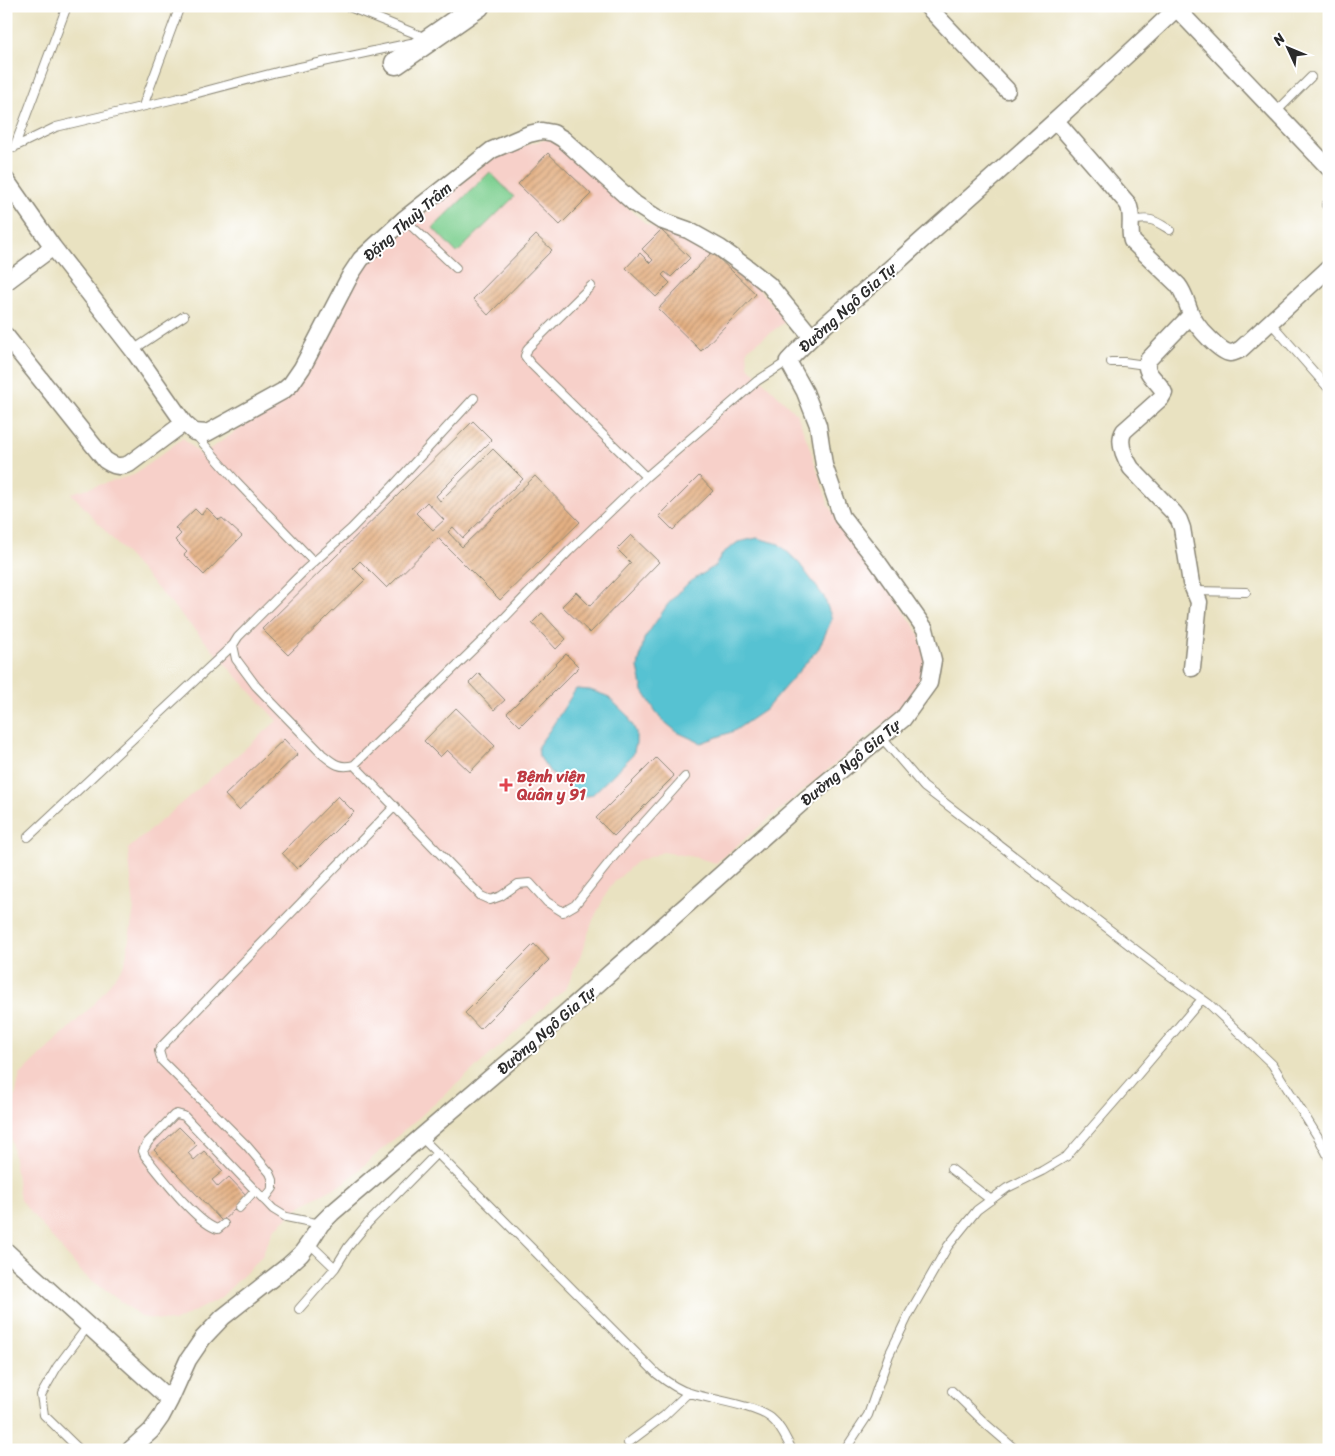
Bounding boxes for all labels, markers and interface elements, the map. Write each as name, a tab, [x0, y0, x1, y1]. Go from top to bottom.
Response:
north arrow	[1262, 22, 1312, 72]
text: N	[1266, 27, 1292, 52]
street label: Đặng Thuỳ Trâm	[356, 174, 459, 269]
street label: Đường Ngô Gia Tự	[791, 254, 904, 360]
street label: Đường Ngô Gia Tự	[793, 711, 908, 813]
place label: Bệnh viện Quân y 91	[516, 762, 586, 809]
marker: Bệnh viện Quân y 91	[499, 778, 513, 792]
street label: Đường Ngô Gia Tự	[490, 978, 604, 1082]

